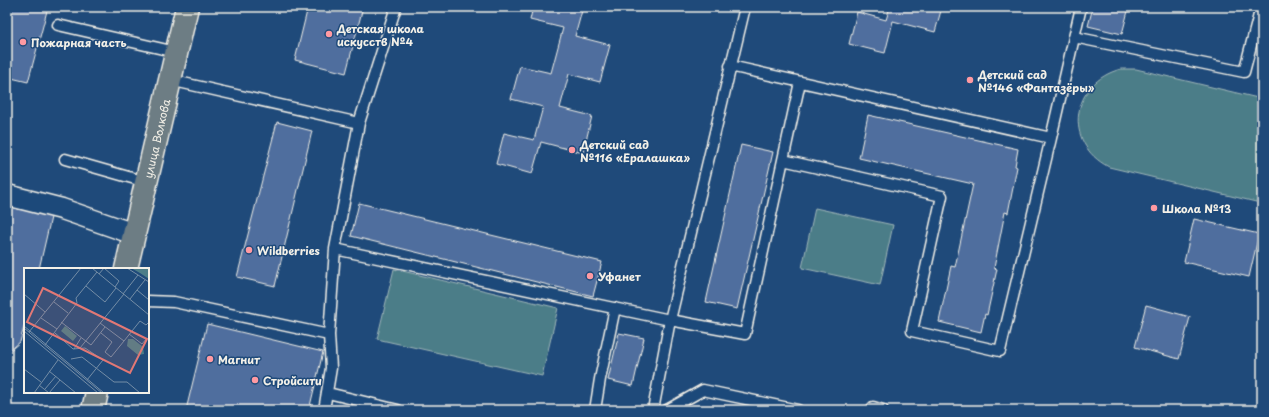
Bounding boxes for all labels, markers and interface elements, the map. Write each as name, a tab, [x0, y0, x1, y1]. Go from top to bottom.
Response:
place label: Детская школа искусств №4	[336, 20, 425, 50]
marker: Детская школа искусств №4	[324, 29, 334, 39]
place label: Пожарная часть	[31, 34, 126, 51]
marker: Пожарная часть	[18, 37, 28, 47]
place label: Детский сад №146 «Фантазёры»	[977, 66, 1095, 96]
marker: Детский сад №146 «Фантазёры»	[965, 75, 975, 85]
street label: улица Волкова	[139, 97, 174, 180]
place label: Детский сад №116 «Ералашка»	[579, 136, 691, 166]
marker: Детский сад №116 «Ералашка»	[567, 145, 577, 155]
place label: Школа №13	[1162, 200, 1231, 217]
marker: Школа №13	[1149, 203, 1159, 213]
place label: Wildberries	[257, 242, 320, 259]
marker: Wildberries	[244, 245, 254, 255]
inset map	[24, 268, 149, 393]
place label: Уфанет	[597, 268, 641, 285]
marker: Уфанет	[585, 271, 595, 281]
place label: Магнит	[218, 351, 260, 368]
marker: Магнит	[205, 354, 215, 364]
place label: Стройсити	[263, 372, 322, 389]
marker: Стройсити	[250, 375, 260, 385]

